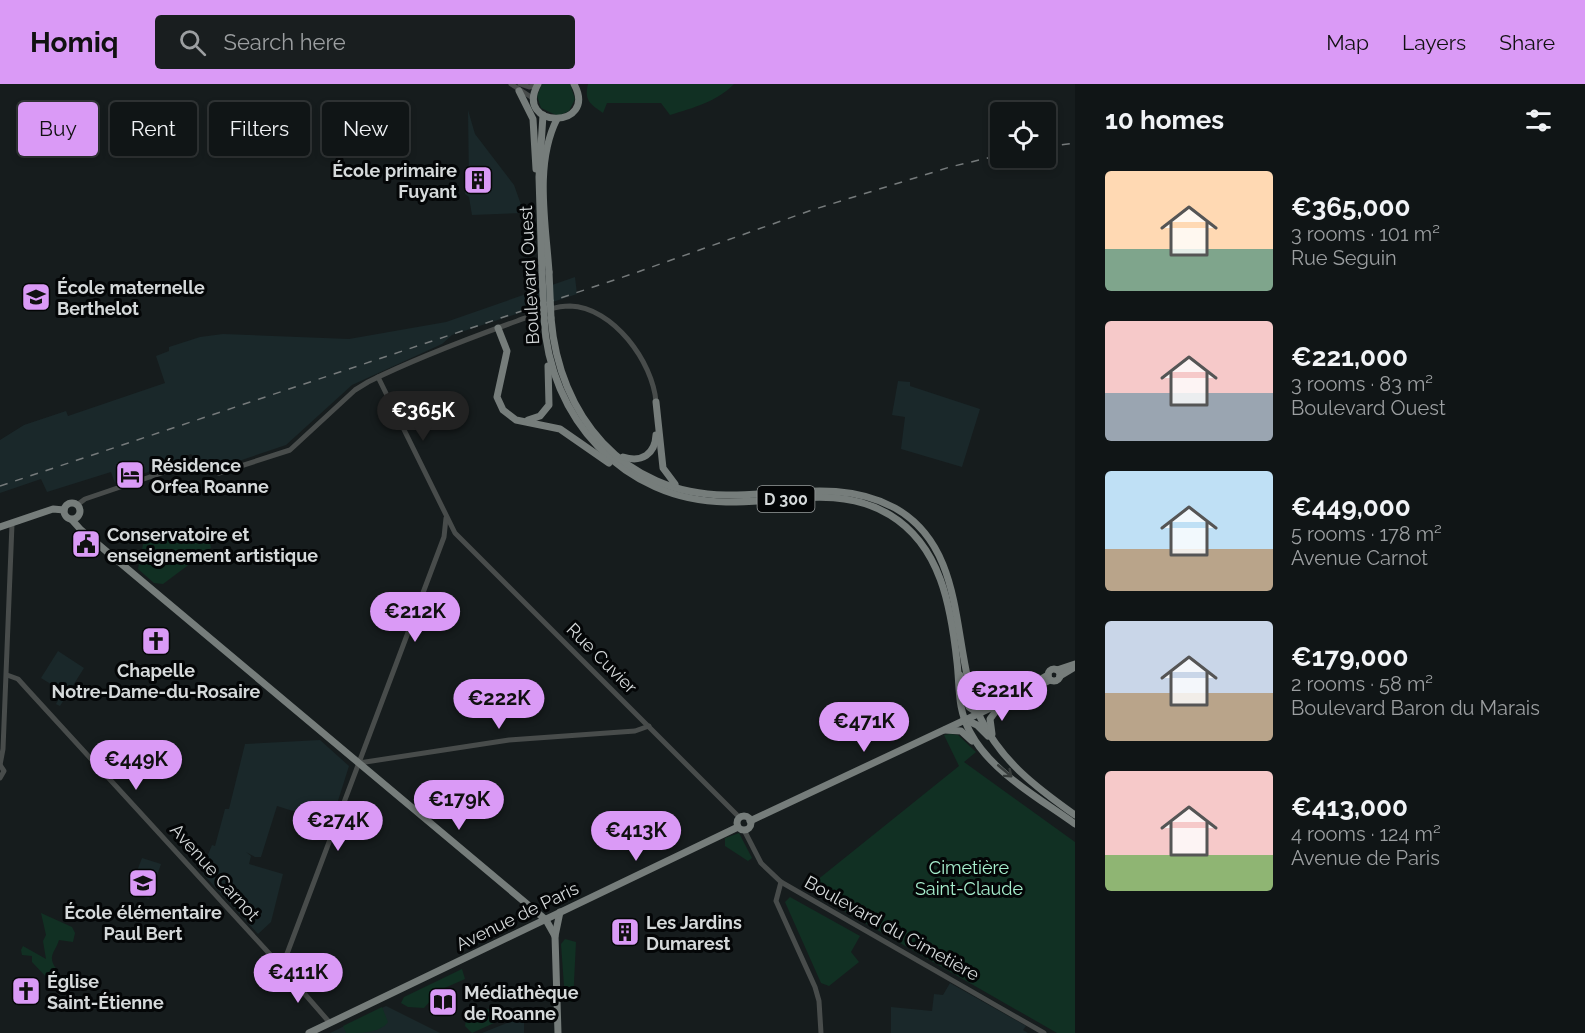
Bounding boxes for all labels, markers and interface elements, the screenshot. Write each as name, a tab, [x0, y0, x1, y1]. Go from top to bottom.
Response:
search box	[155, 15, 575, 69]
text: Homiq	[30, 26, 119, 59]
icon: search	[176, 26, 209, 59]
text: Search here	[224, 29, 346, 55]
text: Map	[1326, 30, 1369, 55]
text: Layers	[1402, 30, 1466, 55]
text: Share	[1499, 30, 1555, 55]
chip: Buy	[18, 102, 98, 156]
chip: Rent	[110, 102, 197, 156]
chip: Filters	[209, 102, 310, 156]
chip: New	[322, 102, 409, 156]
map controls	[990, 102, 1056, 168]
button: locate	[990, 102, 1056, 168]
icon: filters	[1522, 104, 1555, 137]
text: 10 homes	[1105, 105, 1224, 135]
place label: École primaire Fuyant	[332, 160, 457, 202]
building icon: École primaire Fuyant	[462, 164, 494, 196]
text: €365,000	[1291, 192, 1410, 222]
icon: home	[1153, 195, 1225, 267]
street label: Boulevard Ouest	[515, 205, 543, 345]
text: 3 rooms · 101 m²	[1291, 222, 1440, 246]
text: Rue Seguin	[1291, 246, 1397, 270]
place label: École maternelle Berthelot	[57, 277, 205, 319]
school or university icon: École maternelle Berthelot	[20, 281, 52, 313]
text: €221,000	[1291, 342, 1408, 372]
icon: home	[1153, 345, 1225, 417]
text: 3 rooms · 83 m²	[1291, 372, 1433, 396]
pin: €365K	[381, 391, 465, 442]
text: Boulevard Ouest	[1291, 396, 1446, 420]
text: €365K	[391, 398, 455, 422]
place label: Résidence Orfea Roanne	[151, 455, 269, 497]
hotel icon: Résidence Orfea Roanne	[114, 459, 146, 491]
road number: D 300	[758, 486, 814, 512]
text: €449,000	[1291, 492, 1411, 522]
icon: home	[1153, 495, 1225, 567]
text: 5 rooms · 178 m²	[1291, 522, 1442, 546]
place label: Conservatoire et enseignement artistique	[107, 524, 318, 566]
public building icon: Conservatoire et enseignement artistique	[70, 528, 102, 560]
text: Avenue Carnot	[1291, 546, 1428, 570]
pin: €212K	[373, 592, 457, 643]
text: €212K	[384, 599, 446, 623]
street label: Rue Cuvier	[562, 618, 642, 698]
church icon: Chapelle Notre-Dame-du-Rosaire	[140, 625, 172, 657]
text: €179,000	[1291, 642, 1408, 672]
icon: home	[1153, 645, 1225, 717]
place label: Chapelle Notre-Dame-du-Rosaire	[52, 660, 261, 702]
pin: €221K	[960, 671, 1044, 722]
text: 2 rooms · 58 m²	[1291, 672, 1433, 696]
text: €221K	[971, 678, 1033, 702]
pin: €222K	[457, 679, 541, 730]
text: €222K	[467, 686, 531, 710]
text: Boulevard Baron du Marais	[1291, 696, 1540, 720]
pin: €471K	[822, 702, 906, 753]
text: €471K	[833, 709, 895, 733]
pin: €449K	[94, 740, 178, 791]
text: €449K	[104, 747, 168, 771]
one-way arrow	[997, 764, 1012, 778]
pin: €179K	[417, 780, 501, 831]
text: €179K	[428, 787, 490, 811]
text: €413,000	[1291, 792, 1408, 822]
icon: home	[1153, 795, 1225, 867]
pin: €274K	[296, 801, 380, 852]
text: €274K	[307, 808, 369, 832]
pin: €413K	[594, 811, 678, 862]
text: €413K	[605, 818, 667, 842]
street label: Avenue Carnot	[166, 819, 264, 925]
text: 4 rooms · 124 m²	[1291, 822, 1441, 846]
text: Avenue de Paris	[1291, 846, 1440, 870]
park label: Cimetière Saint-Claude	[915, 857, 1024, 899]
school or university icon: École élémentaire Paul Bert	[127, 867, 159, 899]
street label: Boulevard du Cimetière	[801, 871, 983, 985]
street label: Avenue de Paris	[452, 877, 582, 955]
place label: École élémentaire Paul Bert	[64, 902, 222, 944]
place label: Les Jardins Dumarest	[646, 912, 742, 954]
building icon: Les Jardins Dumarest	[609, 916, 641, 948]
pin: €411K	[256, 953, 340, 1004]
text: €411K	[268, 960, 328, 984]
place label: Église Saint-Étienne	[47, 971, 164, 1013]
church icon: Église Saint-Étienne	[10, 975, 42, 1007]
place label: Médiathèque de Roanne	[464, 982, 579, 1024]
library icon: Médiathèque de Roanne	[427, 986, 459, 1018]

